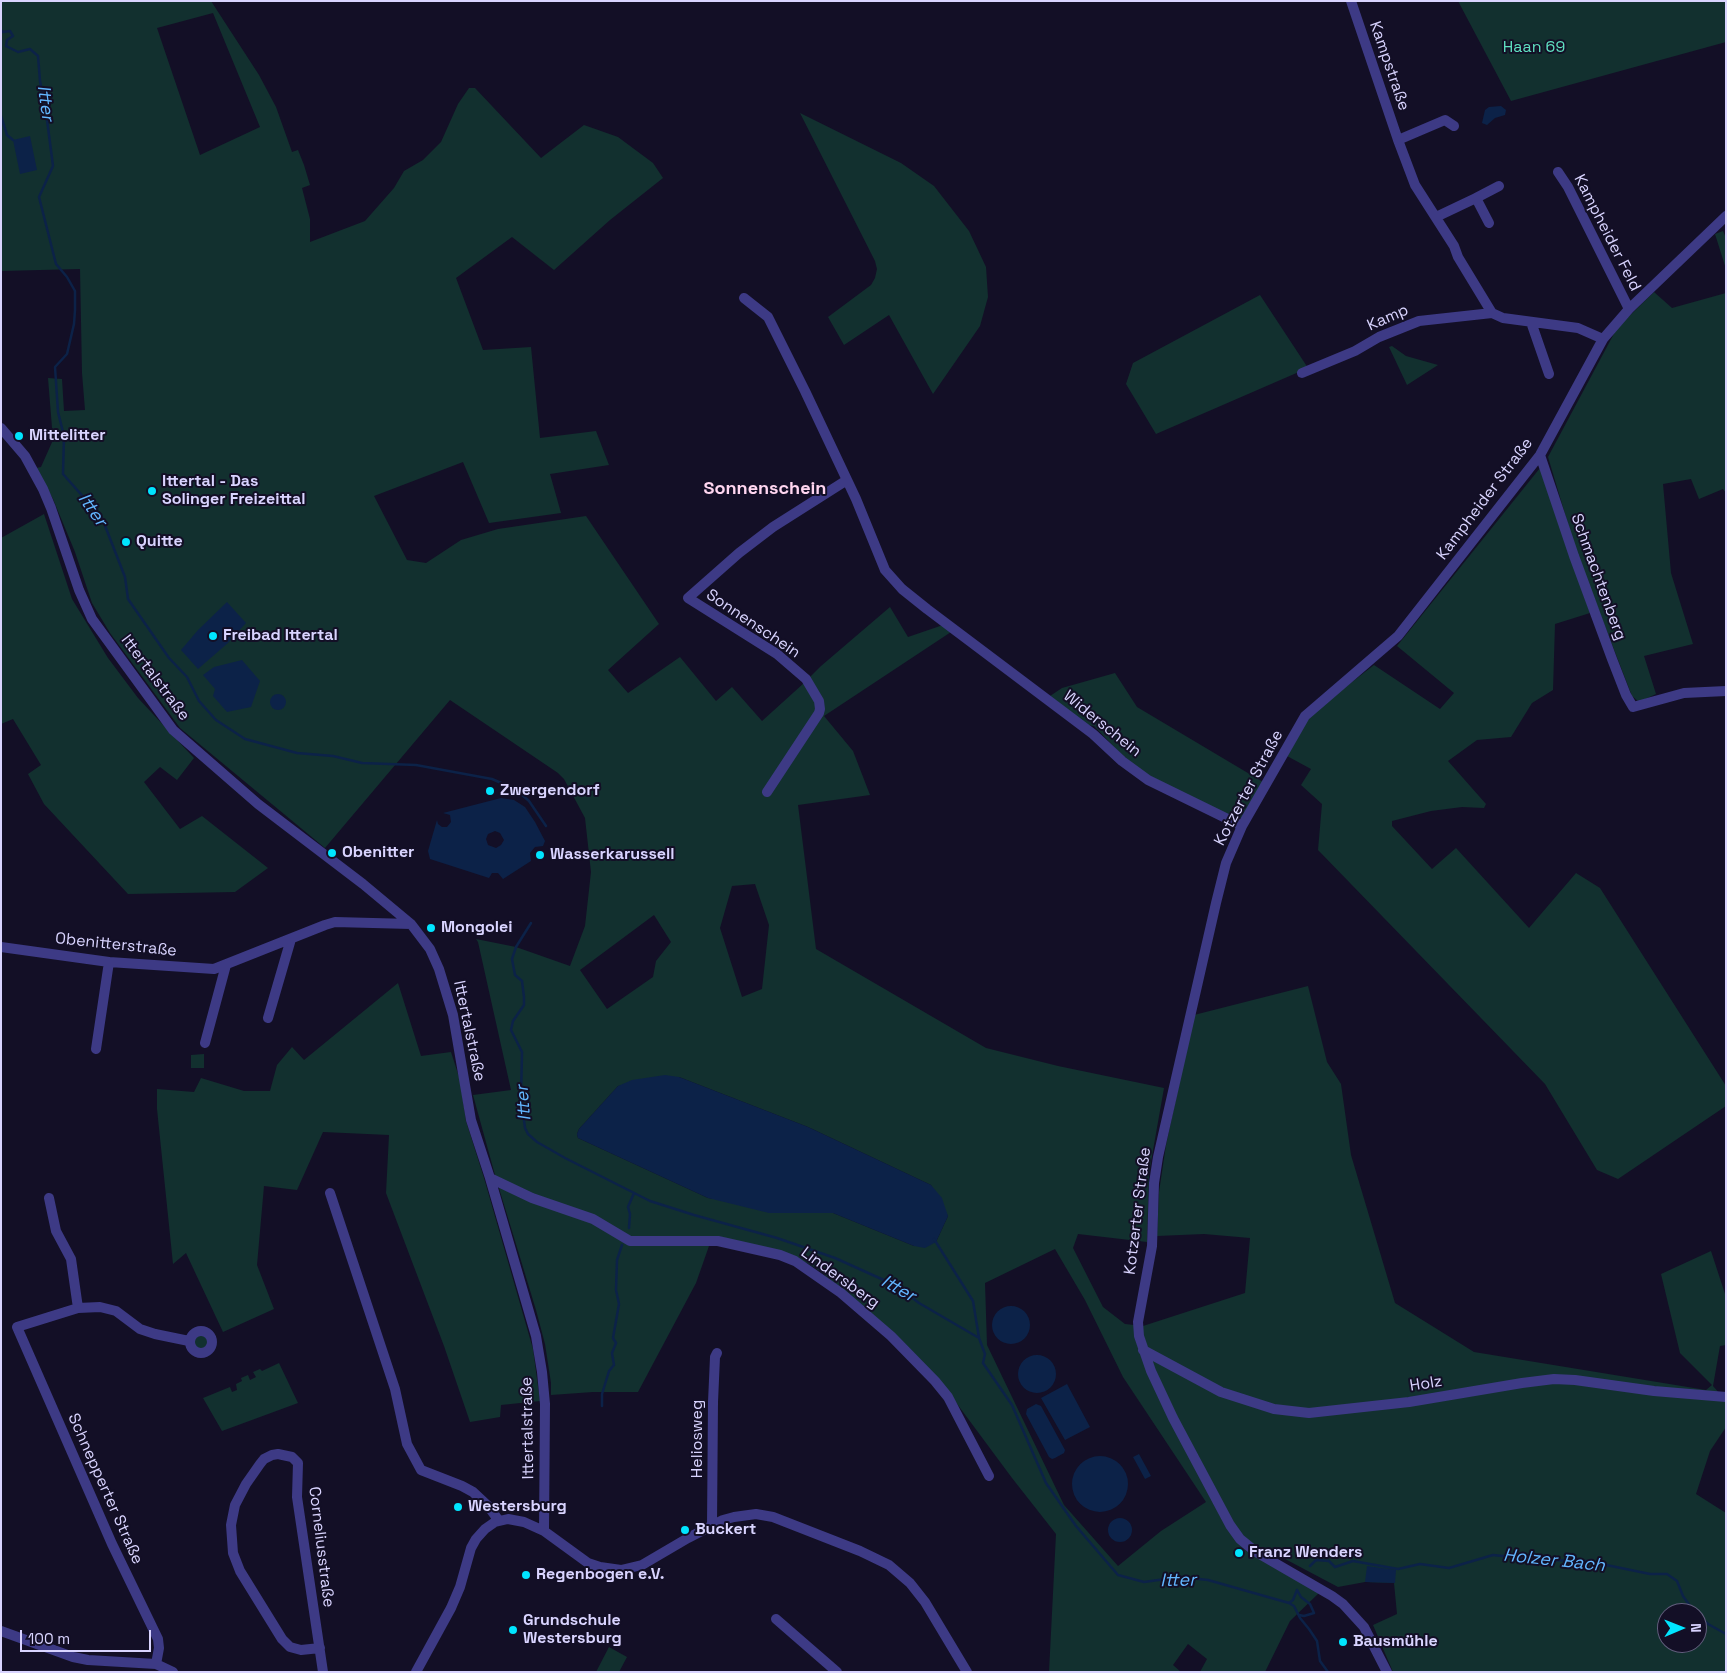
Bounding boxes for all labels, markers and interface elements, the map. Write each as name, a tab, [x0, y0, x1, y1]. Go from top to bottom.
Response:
street label: Kampstraße	[1365, 19, 1413, 113]
park label: Haan 69	[1503, 38, 1565, 58]
water label: Itter	[32, 84, 58, 122]
street label: Kampheider Feld	[1569, 171, 1645, 295]
street label: Kamp	[1364, 300, 1412, 336]
place label: Mittelitter	[29, 426, 106, 446]
marker: Mittelitter	[13, 430, 25, 442]
street label: Kampheider Straße	[1433, 434, 1537, 564]
place label: Ittertal - Das Solinger Freizeittal	[162, 472, 305, 510]
district label: Sonnenschein	[704, 478, 826, 500]
marker: Ittertal - Das Solinger Freizeittal	[146, 485, 158, 497]
water label: Itter	[73, 489, 111, 531]
street label: Schmachtenberg	[1566, 511, 1630, 643]
place label: Quitte	[136, 532, 183, 552]
marker: Quitte	[120, 536, 132, 548]
street label: Sonnenschein	[702, 585, 804, 663]
place label: Freibad Ittertal	[223, 626, 338, 646]
marker: Freibad Ittertal	[207, 630, 219, 642]
street label: Ittertalstraße	[117, 631, 193, 725]
street label: Widerschein	[1059, 687, 1145, 761]
street label: Kotzerter Straße	[1210, 727, 1288, 849]
place label: Zwergendorf	[500, 781, 600, 801]
marker: Zwergendorf	[484, 785, 496, 797]
place label: Obenitter	[342, 843, 414, 863]
place label: Wasserkarussell	[550, 845, 675, 865]
marker: Obenitter	[326, 847, 338, 859]
marker: Wasserkarussell	[534, 849, 546, 861]
place label: Mongolei	[441, 918, 513, 938]
marker: Mongolei	[425, 922, 437, 934]
street label: Obenitterstraße	[54, 929, 178, 961]
street label: Ittertalstraße	[449, 979, 489, 1083]
water label: Itter	[512, 1084, 536, 1122]
street label: Kotzerter Straße	[1121, 1146, 1155, 1276]
street label: Lindersberg	[797, 1243, 883, 1313]
water label: Itter	[877, 1271, 919, 1307]
street label: Holz	[1408, 1372, 1444, 1396]
street label: Ittertalstraße	[518, 1377, 538, 1479]
street label: Heliosweg	[688, 1400, 708, 1478]
street label: Schnepperter Straße	[63, 1411, 147, 1567]
street label: Corneliusstraße	[304, 1485, 338, 1609]
place label: Westersburg	[468, 1497, 567, 1517]
marker: Westersburg	[452, 1501, 464, 1513]
place label: Buckert	[695, 1520, 756, 1540]
marker: Buckert	[679, 1524, 691, 1536]
place label: Franz Wenders	[1249, 1543, 1362, 1563]
water label: Holzer Bach	[1502, 1545, 1606, 1577]
marker: Franz Wenders	[1233, 1547, 1245, 1559]
place label: Regenbogen e.V.	[536, 1565, 664, 1585]
marker: Regenbogen e.V.	[520, 1569, 532, 1581]
water label: Itter	[1160, 1570, 1196, 1592]
north arrow	[1657, 1603, 1707, 1653]
place label: Grundschule Westersburg	[523, 1611, 622, 1649]
scale bar	[22, 1620, 154, 1652]
text: N	[1687, 1623, 1705, 1633]
marker: Grundschule Westersburg	[507, 1624, 519, 1636]
text: 100 m	[28, 1629, 70, 1648]
place label: Bausmühle	[1353, 1632, 1438, 1652]
marker: Bausmühle	[1337, 1636, 1349, 1648]

